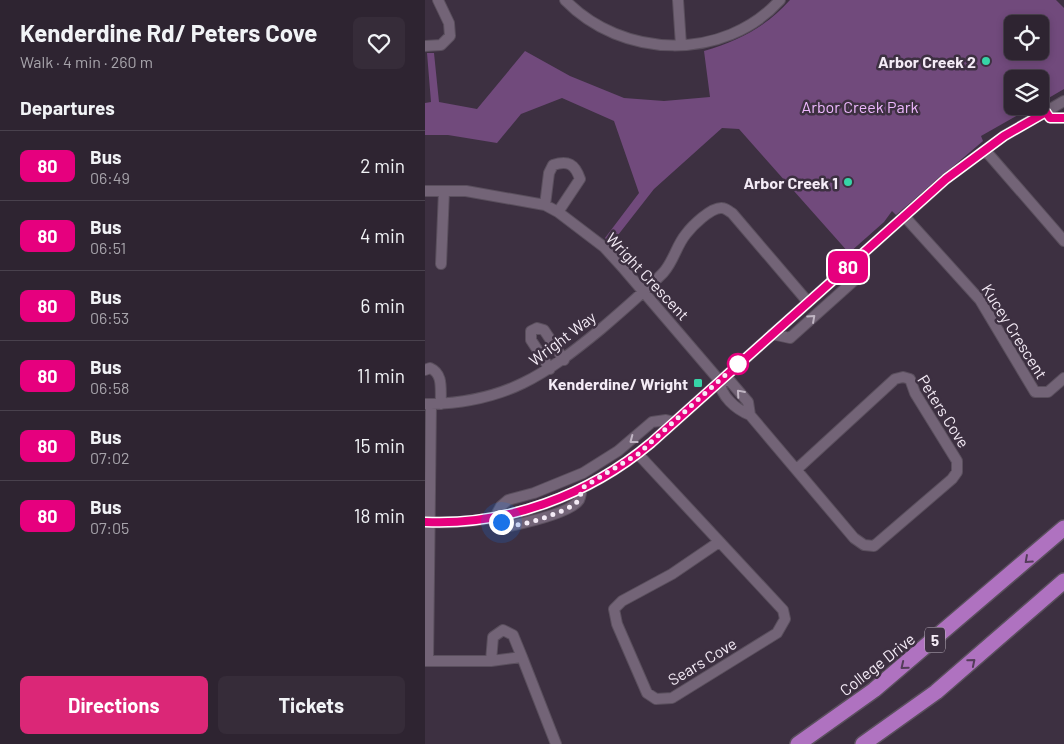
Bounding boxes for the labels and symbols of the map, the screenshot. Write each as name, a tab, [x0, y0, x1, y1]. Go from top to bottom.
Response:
place label: Arbor Creek 2	[878, 52, 976, 71]
marker: Arbor Creek 2	[980, 55, 992, 67]
park label: Arbor Creek Park	[801, 97, 919, 116]
place label: Arbor Creek 1	[743, 173, 838, 192]
marker: Arbor Creek 1	[842, 176, 854, 188]
street label: Wright Crescent	[603, 228, 693, 324]
line badge: 80	[825, 251, 871, 283]
street label: Kucey Crescent	[978, 280, 1052, 382]
street label: Wright Way	[525, 306, 600, 369]
one-way arrow	[807, 315, 816, 324]
unlabelled marker	[727, 353, 749, 375]
street label: Peters Cove	[914, 371, 974, 451]
place label: Kenderdine/ Wright	[548, 374, 688, 393]
marker: Kenderdine/ Wright	[692, 377, 704, 389]
one-way arrow	[736, 389, 745, 398]
one-way arrow	[629, 434, 639, 443]
your location	[489, 510, 514, 535]
one-way arrow	[1024, 554, 1033, 563]
road number: 5	[925, 628, 945, 652]
street label: College Drive	[836, 629, 918, 699]
street label: Sears Cove	[664, 633, 740, 689]
one-way arrow	[966, 658, 975, 667]
one-way arrow	[901, 660, 910, 668]

